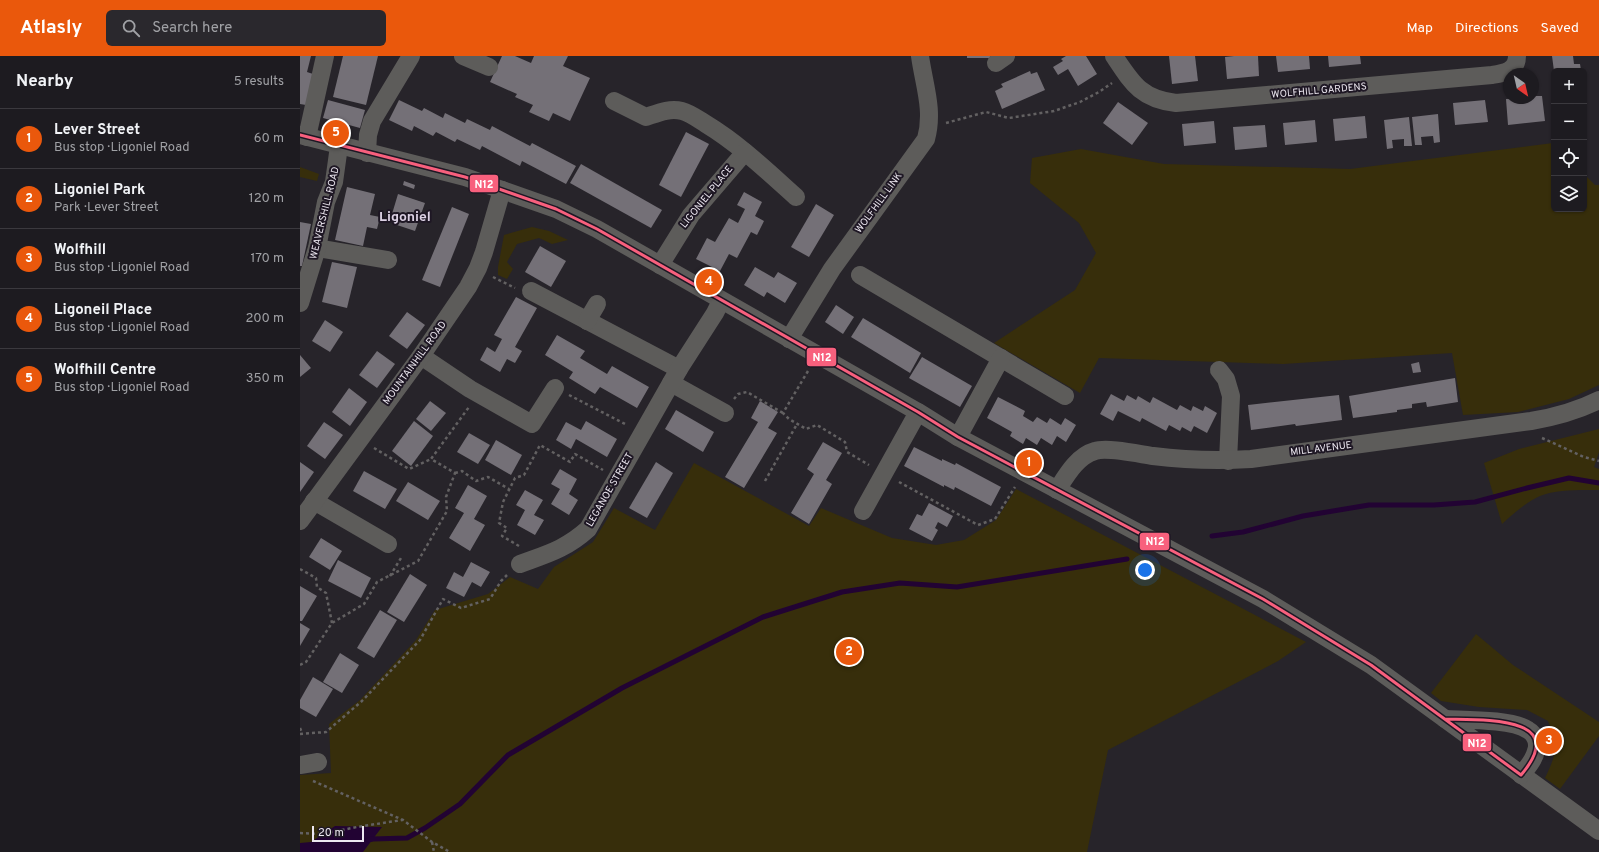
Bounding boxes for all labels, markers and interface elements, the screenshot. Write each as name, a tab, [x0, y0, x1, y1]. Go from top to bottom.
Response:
search box	[106, 10, 386, 46]
text: Atlasly	[20, 16, 82, 40]
icon: search	[120, 17, 142, 39]
text: Search here	[152, 19, 232, 38]
text: Map	[1407, 20, 1433, 37]
text: Directions	[1455, 20, 1519, 37]
text: Saved	[1541, 20, 1579, 37]
north arrow	[1503, 68, 1539, 104]
map controls	[1551, 68, 1587, 212]
button: +	[1551, 68, 1587, 104]
text: Nearby	[16, 71, 73, 93]
text: 5 results	[234, 74, 284, 90]
street label: WOLFHILL GARDENS	[1271, 80, 1367, 102]
button: −	[1551, 104, 1587, 140]
pin: 5	[323, 118, 349, 148]
text: Lever Street	[54, 121, 140, 140]
text: 1	[26, 131, 32, 147]
text: 60 m	[254, 131, 284, 147]
text: Bus stop · Ligoniel Road	[54, 140, 190, 156]
button: locate	[1551, 140, 1587, 176]
street label: LIGONIEL PLACE	[678, 163, 736, 231]
street label: WEAVERSHILL ROAD	[307, 165, 343, 261]
street label: WOLFHILL LINK	[853, 170, 906, 236]
line badge: N12	[469, 174, 499, 193]
button: layers	[1551, 176, 1587, 212]
text: N12	[474, 178, 494, 192]
text: Ligoniel Park	[54, 181, 145, 200]
text: 2	[25, 191, 33, 207]
text: 120 m	[249, 191, 284, 207]
text: Park · Lever Street	[54, 200, 159, 216]
district label: Ligoniel	[379, 209, 431, 226]
text: Wolfhill	[54, 241, 106, 260]
text: 3	[25, 251, 33, 267]
text: 170 m	[250, 251, 284, 267]
text: Bus stop · Ligoniel Road	[54, 260, 190, 276]
pin: 4	[696, 267, 722, 297]
text: Ligoneil Place	[54, 301, 152, 320]
text: 4	[25, 311, 33, 327]
text: 200 m	[245, 311, 284, 327]
street label: MOUNTAINHILL ROAD	[380, 318, 450, 407]
text: Bus stop · Ligoniel Road	[54, 320, 190, 336]
line badge: N12	[806, 347, 837, 367]
text: N12	[812, 351, 832, 365]
text: Wolfhill Centre	[54, 361, 156, 380]
text: 5	[25, 371, 33, 387]
text: 350 m	[246, 371, 284, 387]
text: Bus stop · Ligoniel Road	[54, 380, 190, 396]
street label: MILL AVENUE	[1290, 439, 1352, 459]
pin: 1	[1016, 448, 1042, 478]
street label: LEGANOE STREET	[584, 451, 637, 529]
line badge: N12	[1139, 532, 1170, 551]
text: N12	[1145, 535, 1165, 549]
your location	[1135, 560, 1155, 580]
pin: 2	[836, 637, 862, 667]
pin: 3	[1536, 726, 1562, 756]
line badge: N12	[1462, 733, 1492, 752]
text: N12	[1467, 737, 1487, 751]
scale bar	[312, 824, 364, 843]
text: 20 m	[318, 826, 344, 840]

